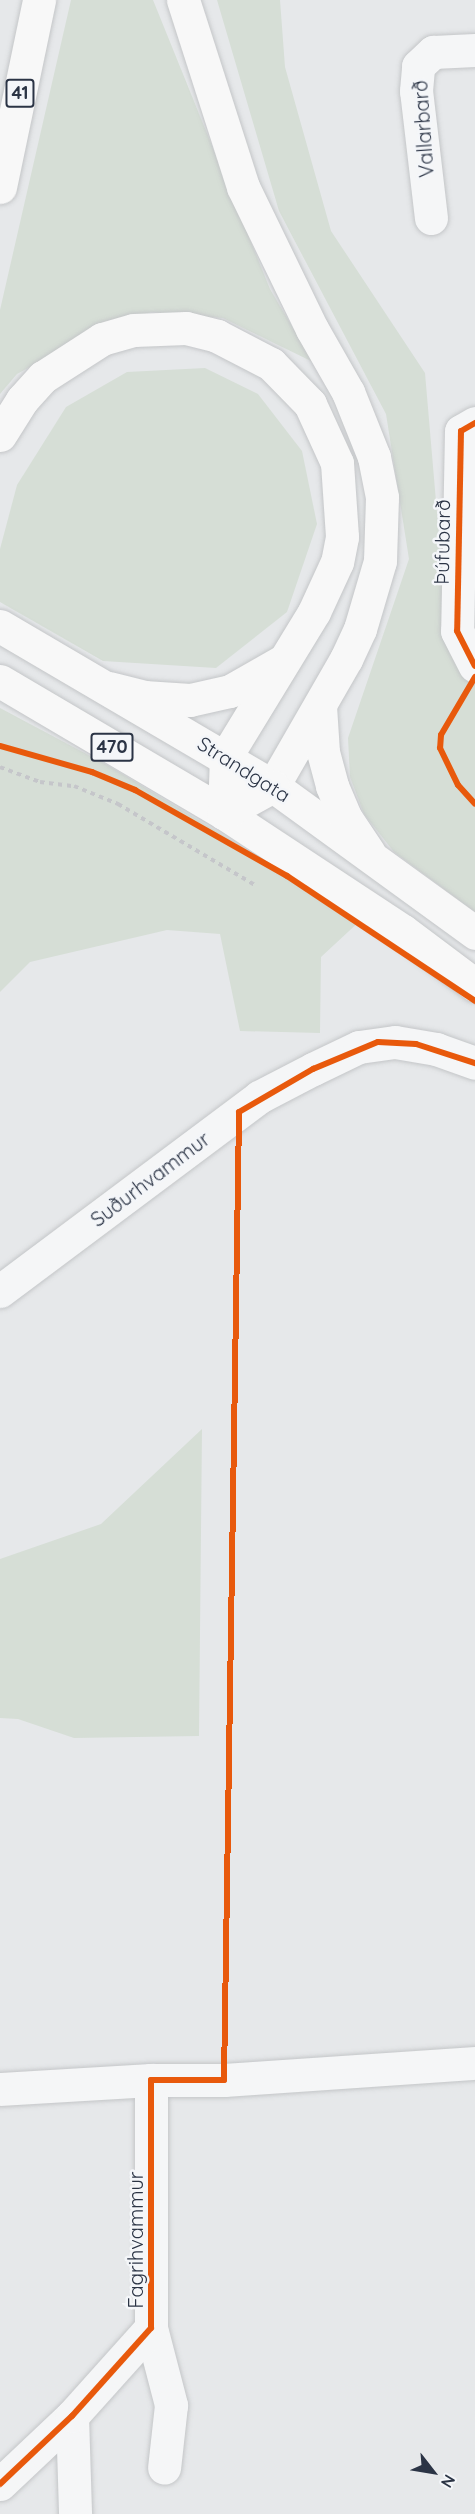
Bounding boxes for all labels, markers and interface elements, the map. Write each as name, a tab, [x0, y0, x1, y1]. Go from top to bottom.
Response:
road number: 41	[5, 78, 35, 108]
street label: Vallarbarð	[408, 79, 438, 179]
street label: Þúfubarð	[429, 499, 455, 585]
street label: Strandgata	[193, 731, 295, 807]
road number: 470	[90, 732, 134, 762]
street label: Suðurhvammur	[86, 1126, 214, 1232]
street label: Fagrihvammur	[123, 2172, 147, 2308]
north arrow	[403, 2442, 463, 2502]
text: N	[437, 2471, 460, 2491]

